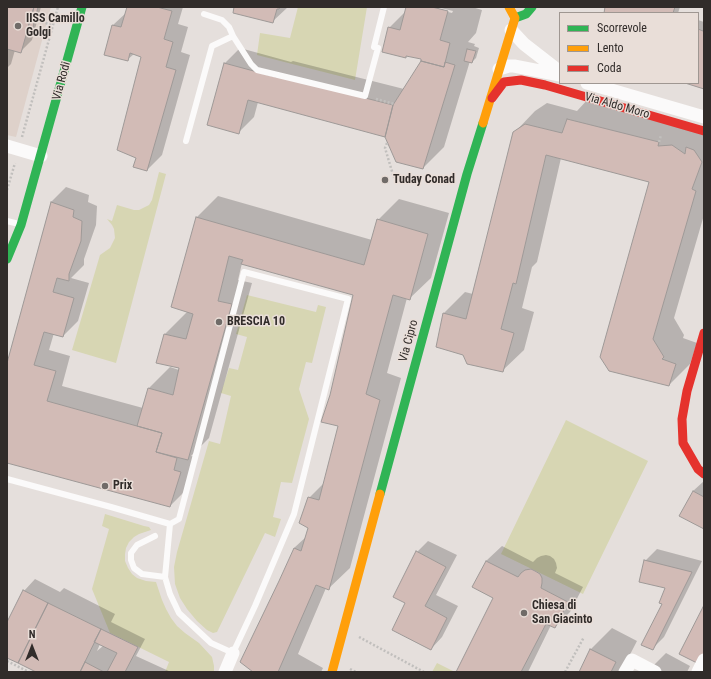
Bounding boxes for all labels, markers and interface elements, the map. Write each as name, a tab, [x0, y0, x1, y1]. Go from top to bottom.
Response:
place label: IISS Camillo Golgi	[26, 12, 85, 40]
legend	[559, 12, 699, 84]
marker: IISS Camillo Golgi	[13, 21, 23, 31]
text: Scorrevole	[597, 21, 647, 35]
text: Lento	[597, 41, 624, 55]
street label: Via Rodi	[50, 60, 74, 102]
text: Coda	[597, 61, 622, 75]
street label: Via Aldo Moro	[583, 90, 651, 122]
place label: Tuday Conad	[393, 173, 455, 187]
marker: Tuday Conad	[380, 175, 390, 185]
place label: BRESCIA 10	[227, 315, 285, 329]
marker: BRESCIA 10	[214, 317, 224, 327]
street label: Via Cipro	[396, 318, 422, 364]
place label: Prix	[113, 479, 132, 493]
marker: Prix	[100, 481, 110, 491]
place label: Chiesa di San Giacinto	[532, 599, 592, 627]
marker: Chiesa di San Giacinto	[519, 608, 529, 618]
north arrow	[12, 627, 52, 667]
text: N	[29, 628, 35, 641]

